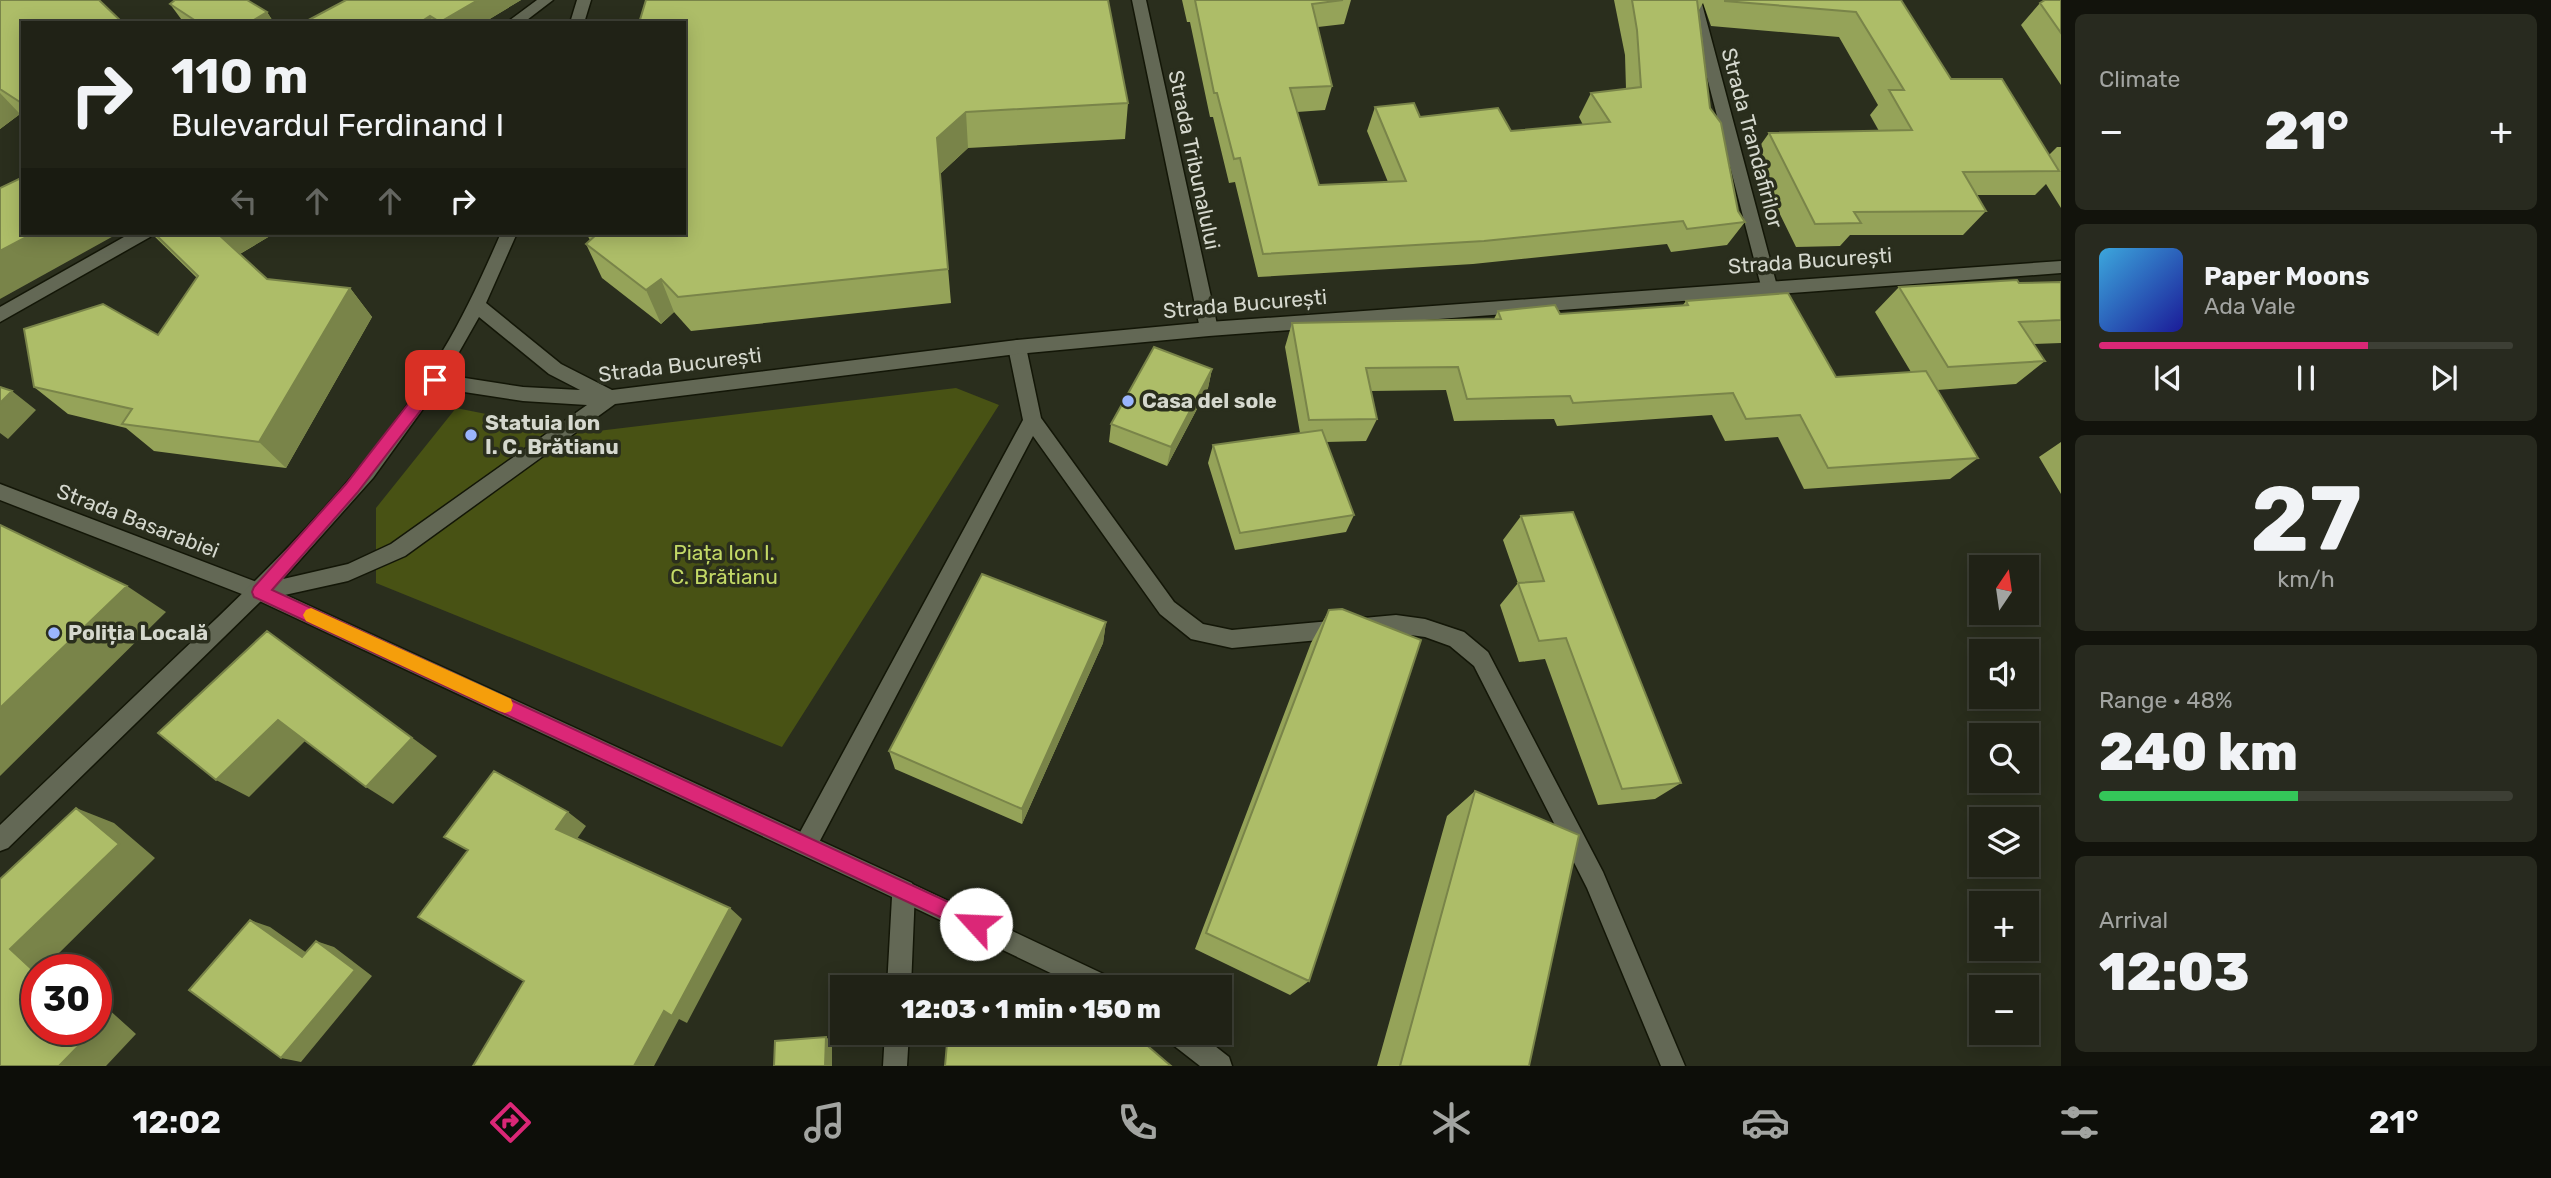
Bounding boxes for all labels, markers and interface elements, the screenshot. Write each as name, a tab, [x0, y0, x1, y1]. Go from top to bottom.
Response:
street label: Strada Trandafirilor	[1716, 45, 1789, 231]
text: 110 m	[171, 47, 308, 105]
icon: right	[56, 49, 147, 140]
text: Climate	[2099, 65, 2180, 93]
street label: Strada Tribunalului	[1163, 68, 1226, 252]
text: 21°	[2264, 100, 2349, 162]
text: Bulevardul Ferdinand I	[171, 106, 504, 144]
text: −	[2099, 108, 2124, 154]
text: +	[2489, 108, 2513, 154]
icon: left	[225, 182, 263, 220]
icon: ahead	[298, 182, 336, 220]
icon: ahead	[371, 182, 409, 220]
icon: right	[444, 182, 482, 220]
street label: Strada București	[1727, 242, 1893, 279]
text: Paper Moons	[2204, 261, 2370, 292]
street label: Strada București	[1162, 284, 1328, 323]
text: Ada Vale	[2204, 292, 2296, 320]
street label: Strada București	[597, 342, 763, 387]
pin	[405, 350, 465, 410]
icon: previous	[2149, 359, 2187, 397]
icon: pause	[2287, 359, 2325, 397]
icon: next	[2425, 359, 2463, 397]
icon: arrive	[416, 361, 454, 399]
place label: Casa del sole	[1142, 388, 1277, 413]
marker: Casa del sole	[1120, 393, 1136, 409]
place label: Statuia Ion I. C. Brătianu	[485, 410, 619, 459]
marker: Statuia Ion I. C. Brătianu	[463, 427, 479, 443]
text: 27	[2250, 465, 2362, 573]
street label: Strada Basarabiei	[54, 478, 223, 563]
park label: Piața Ion I. C. Brătianu	[670, 540, 778, 589]
north arrow	[1969, 555, 2039, 625]
map controls	[1969, 555, 2039, 1045]
text: km/h	[2277, 565, 2335, 593]
place label: Poliția Locală	[68, 620, 208, 645]
marker: Poliția Locală	[46, 625, 62, 641]
button: sound	[1969, 639, 2039, 709]
text: Range · 48%	[2099, 686, 2233, 714]
text: 240 km	[2099, 721, 2298, 783]
button: search	[1969, 723, 2039, 793]
button: layers	[1969, 807, 2039, 877]
position arrow	[939, 887, 1013, 961]
button: +	[1969, 891, 2039, 961]
text: Arrival	[2099, 906, 2168, 934]
text: 12:03	[2099, 941, 2250, 1003]
speed limit sign: 30	[21, 954, 112, 1045]
button: −	[1969, 975, 2039, 1045]
text: 12:03 · 1 min · 150 m	[901, 994, 1161, 1025]
icon: directions	[486, 1098, 535, 1147]
icon: music	[800, 1098, 849, 1147]
icon: phone	[1113, 1098, 1162, 1147]
icon: climate	[1427, 1098, 1476, 1147]
icon: car	[1741, 1098, 1790, 1147]
icon: filters	[2055, 1098, 2104, 1147]
text: 12:02	[132, 1103, 221, 1141]
text: 21°	[2369, 1103, 2419, 1141]

